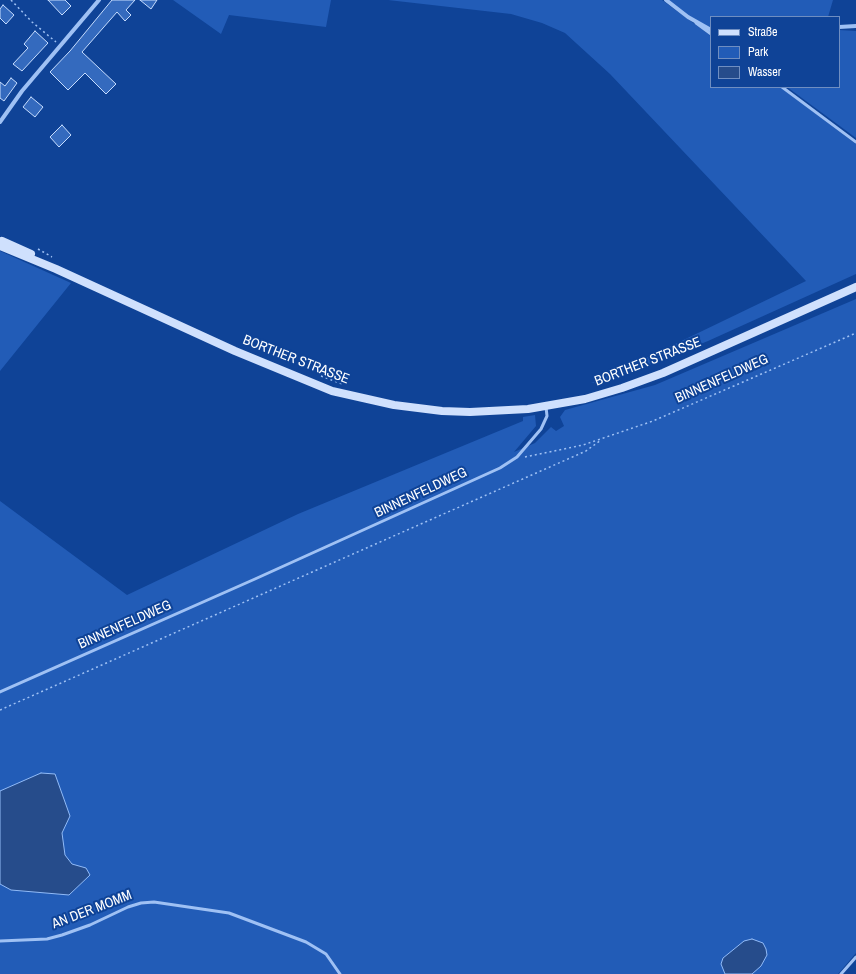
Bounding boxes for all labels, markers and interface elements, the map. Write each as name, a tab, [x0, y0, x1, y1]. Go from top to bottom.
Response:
legend	[710, 16, 840, 88]
text: Straße	[748, 24, 778, 40]
text: Park	[748, 44, 768, 60]
text: Wasser	[748, 64, 781, 80]
street label: BORTHER STRASSE	[240, 332, 352, 388]
street label: BORTHER STRASSE	[592, 334, 704, 390]
street label: BINNENFELDWEG	[673, 351, 771, 407]
street label: BINNENFELDWEG	[372, 464, 470, 522]
street label: BINNENFELDWEG	[76, 597, 174, 653]
street label: AN DER MOMM	[50, 887, 134, 933]

